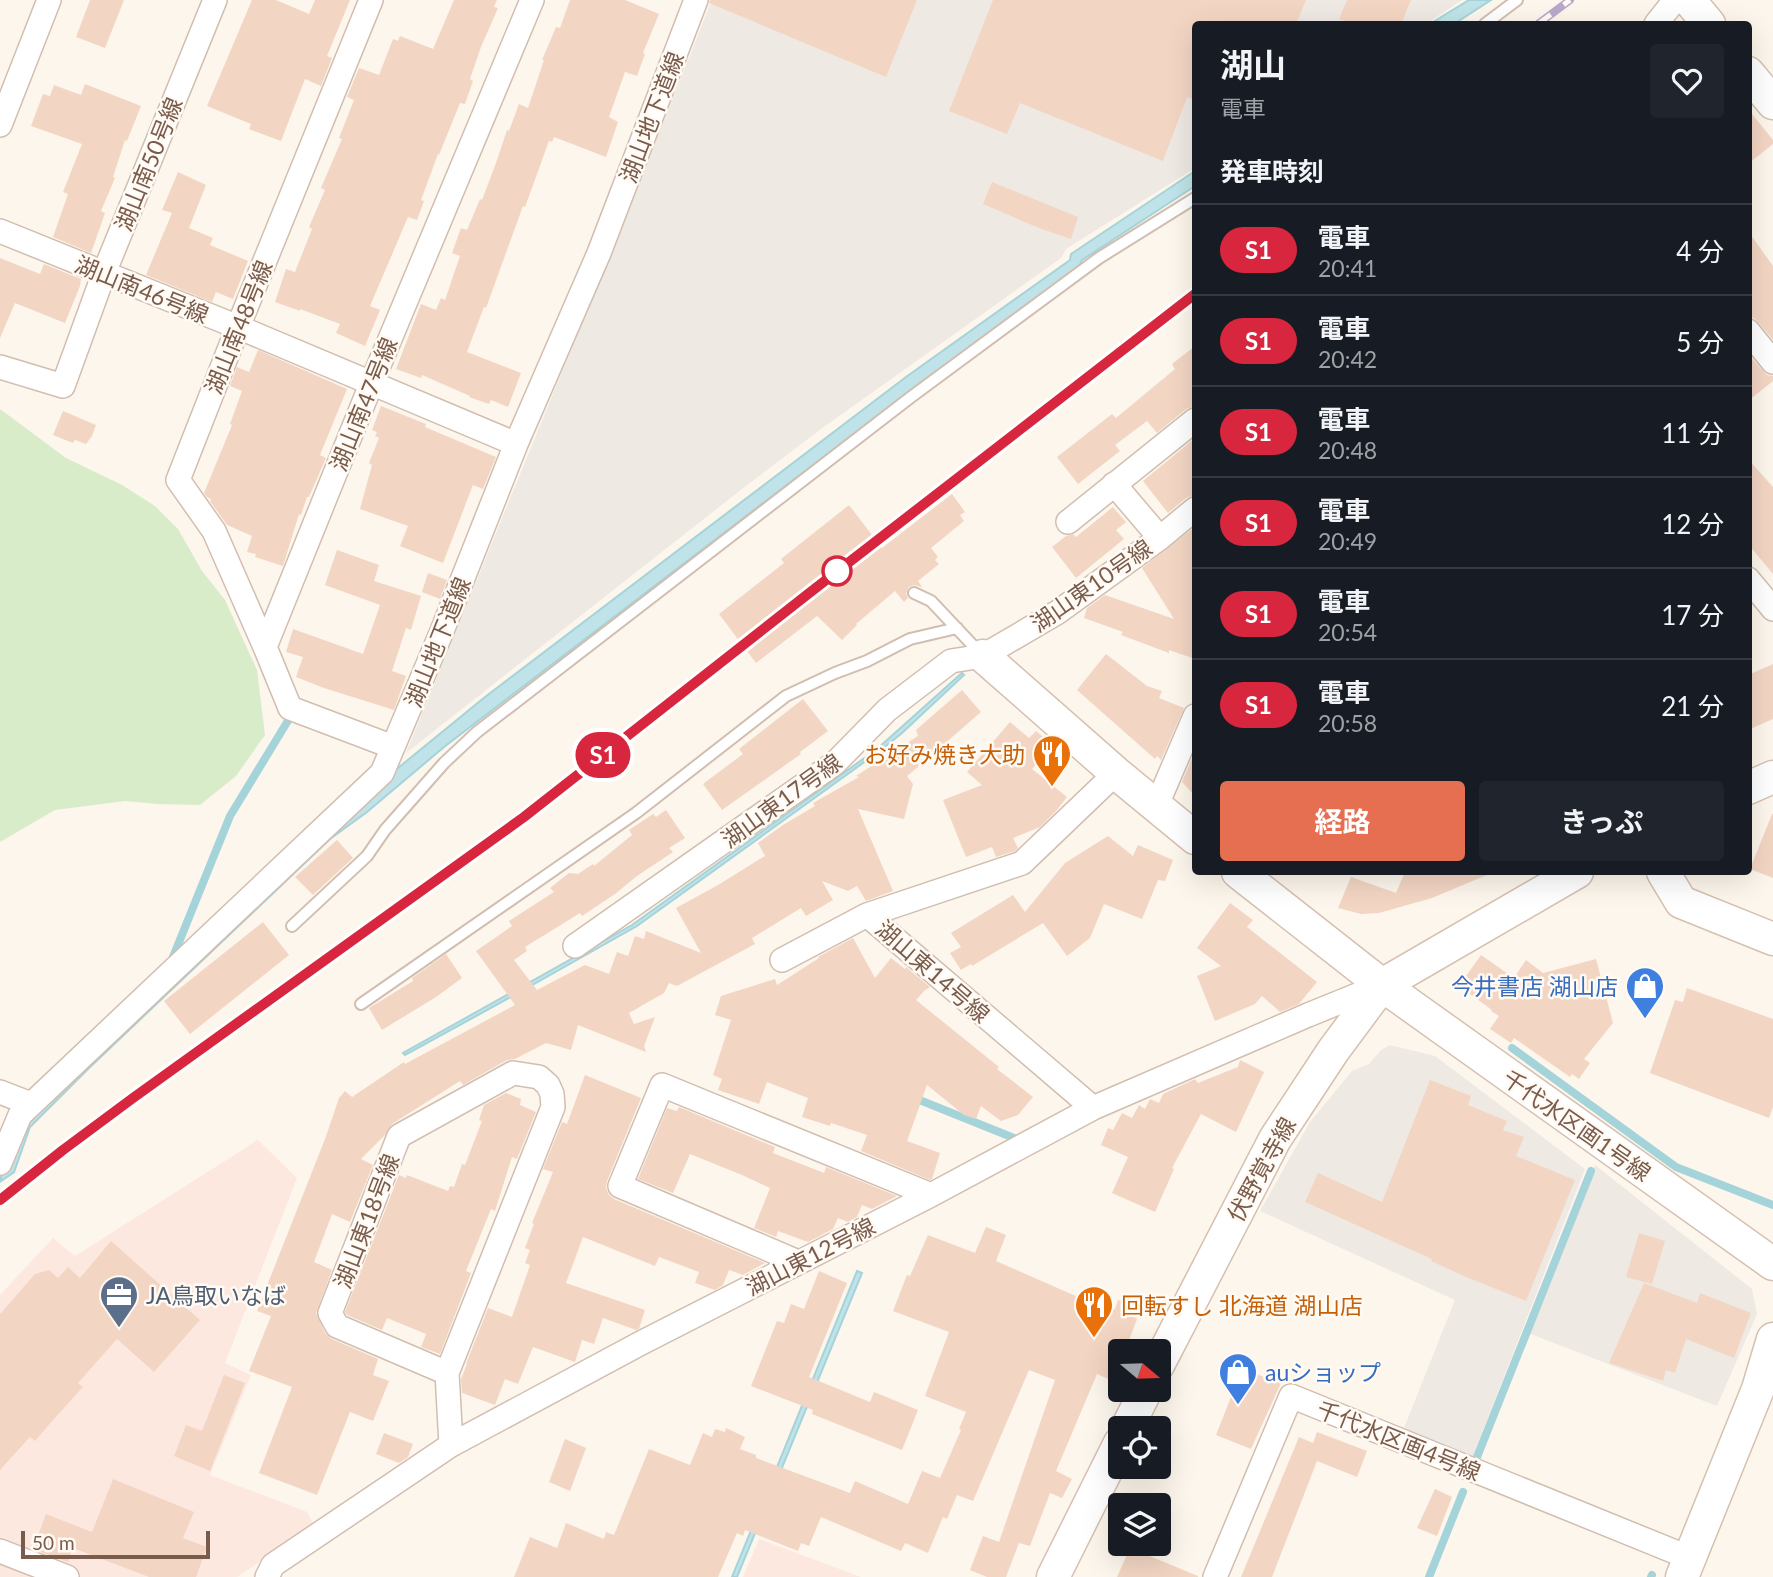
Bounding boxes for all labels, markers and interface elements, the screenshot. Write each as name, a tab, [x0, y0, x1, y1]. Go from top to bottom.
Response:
text: 湖山	[1220, 44, 1286, 84]
button: heart	[1650, 44, 1724, 118]
street label: 湖山地下道線	[613, 48, 689, 186]
street label: 湖山南50号線	[108, 93, 188, 235]
text: 電車	[1220, 94, 1266, 122]
text: 発車時刻	[1220, 155, 1324, 187]
text: 電車	[1318, 221, 1370, 253]
text: S1	[1245, 235, 1272, 264]
text: 4 分	[1676, 235, 1724, 267]
street label: 湖山南46号線	[71, 249, 213, 329]
text: 20:41	[1318, 254, 1377, 282]
street label: 湖山南48号線	[198, 256, 278, 398]
text: 電車	[1318, 312, 1370, 344]
text: S1	[1245, 326, 1272, 355]
text: 5 分	[1676, 326, 1724, 358]
street label: 湖山南47号線	[323, 333, 403, 475]
text: 20:42	[1318, 345, 1377, 373]
text: 電車	[1318, 403, 1370, 435]
text: S1	[1245, 417, 1272, 446]
text: 11 分	[1661, 417, 1724, 449]
text: 20:48	[1318, 436, 1377, 464]
text: 電車	[1318, 494, 1370, 526]
text: S1	[1245, 508, 1272, 537]
text: 12 分	[1661, 508, 1724, 540]
text: 20:49	[1318, 527, 1377, 555]
street label: 湖山東10号線	[1025, 533, 1157, 637]
unlabelled marker	[822, 556, 852, 586]
street label: 湖山地下道線	[398, 573, 476, 711]
text: 電車	[1318, 585, 1370, 617]
text: S1	[1245, 599, 1272, 628]
text: 17 分	[1661, 599, 1724, 631]
text: 20:54	[1318, 618, 1377, 646]
text: 電車	[1318, 676, 1370, 708]
text: S1	[1245, 690, 1272, 719]
text: 21 分	[1661, 690, 1724, 722]
text: 20:58	[1318, 709, 1377, 737]
line badge: S1	[572, 732, 634, 778]
restaurant icon: お好み焼き大助	[1031, 733, 1073, 788]
text: S1	[589, 740, 617, 769]
place label: お好み焼き大助	[864, 740, 1025, 768]
street label: 湖山東17号線	[715, 747, 847, 853]
button: 経路	[1220, 781, 1465, 861]
button: きっぷ	[1479, 781, 1724, 861]
street label: 湖山東14号線	[870, 914, 996, 1028]
shop icon: 今井書店 湖山店	[1624, 965, 1666, 1020]
place label: 今井書店 湖山店	[1451, 972, 1618, 1000]
street label: 千代水区画1号線	[1498, 1064, 1656, 1186]
street label: 伏野覚寺線	[1221, 1112, 1301, 1226]
street label: 湖山東18号線	[328, 1150, 404, 1292]
street label: 湖山東12号線	[741, 1211, 879, 1301]
office icon: JA鳥取いなば	[98, 1274, 140, 1329]
place label: JA鳥取いなば	[146, 1281, 286, 1309]
restaurant icon: 回転すし 北海道 湖山店	[1073, 1284, 1115, 1339]
place label: 回転すし 北海道 湖山店	[1121, 1291, 1363, 1319]
north arrow	[1108, 1339, 1171, 1402]
map controls	[1108, 1339, 1171, 1556]
shop icon: auショップ	[1217, 1351, 1259, 1406]
place label: auショップ	[1265, 1358, 1381, 1386]
street label: 千代水区画4号線	[1313, 1394, 1485, 1486]
button: locate	[1108, 1416, 1171, 1479]
button: layers	[1108, 1493, 1171, 1556]
scale bar	[21, 1528, 210, 1560]
text: 50 m	[32, 1531, 75, 1554]

